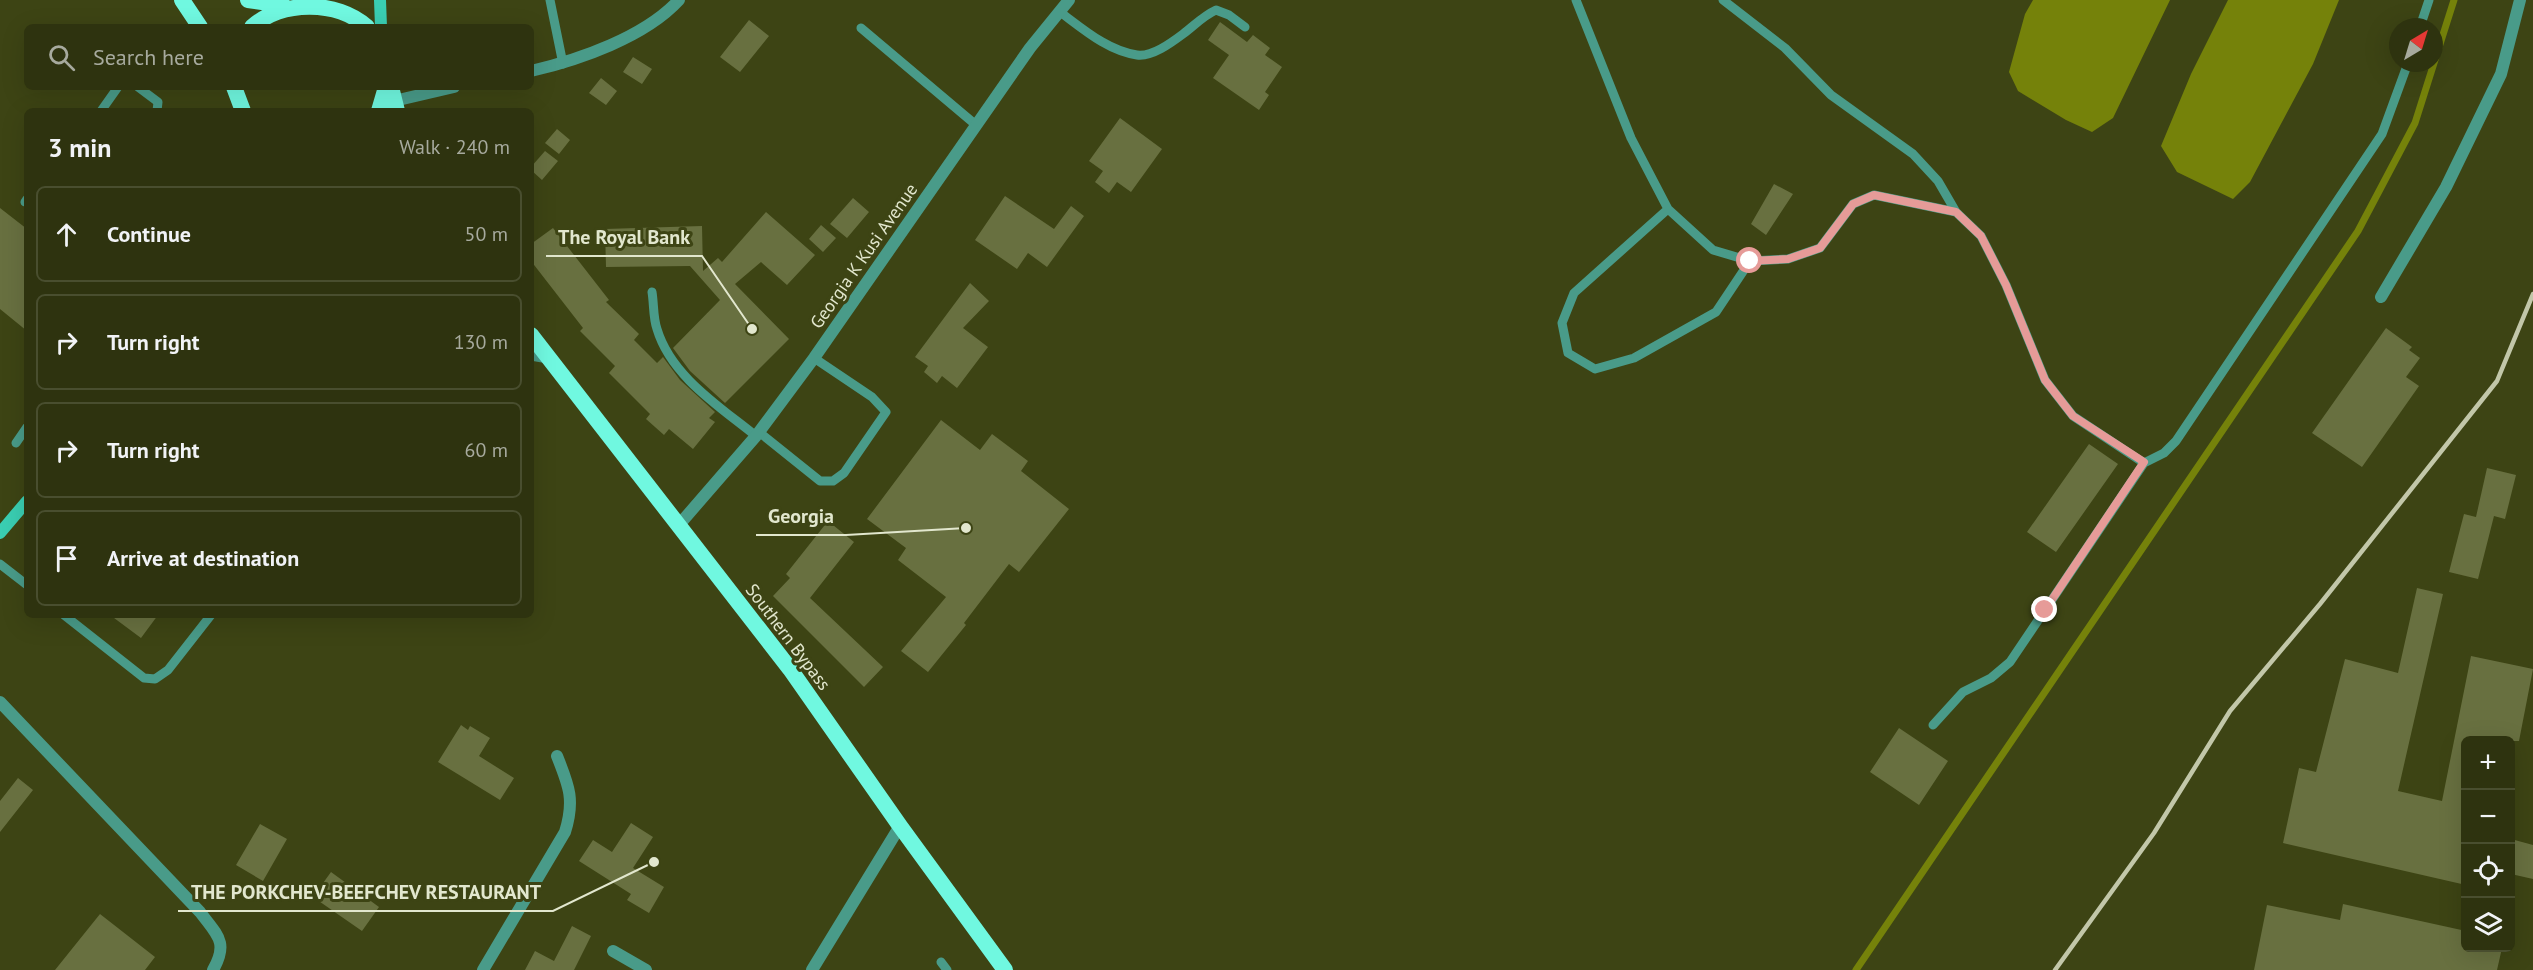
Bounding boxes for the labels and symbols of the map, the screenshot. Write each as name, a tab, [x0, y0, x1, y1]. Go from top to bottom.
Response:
north arrow	[2389, 18, 2443, 72]
street label: Georgia K Kusi Avenue	[805, 179, 922, 333]
callout: The Royal Bank	[546, 218, 702, 256]
text: The Royal Bank	[558, 224, 690, 250]
route start	[1736, 247, 1762, 273]
callout: Georgia	[756, 497, 846, 535]
text: Georgia	[768, 503, 834, 529]
street label: Southern Bypass	[741, 579, 836, 695]
route end	[2031, 596, 2057, 622]
callout: THE PORKCHEV-BEEFCHEV RESTAURANT	[178, 873, 553, 911]
text: THE PORKCHEV-BEEFCHEV RESTAURANT	[191, 879, 542, 905]

